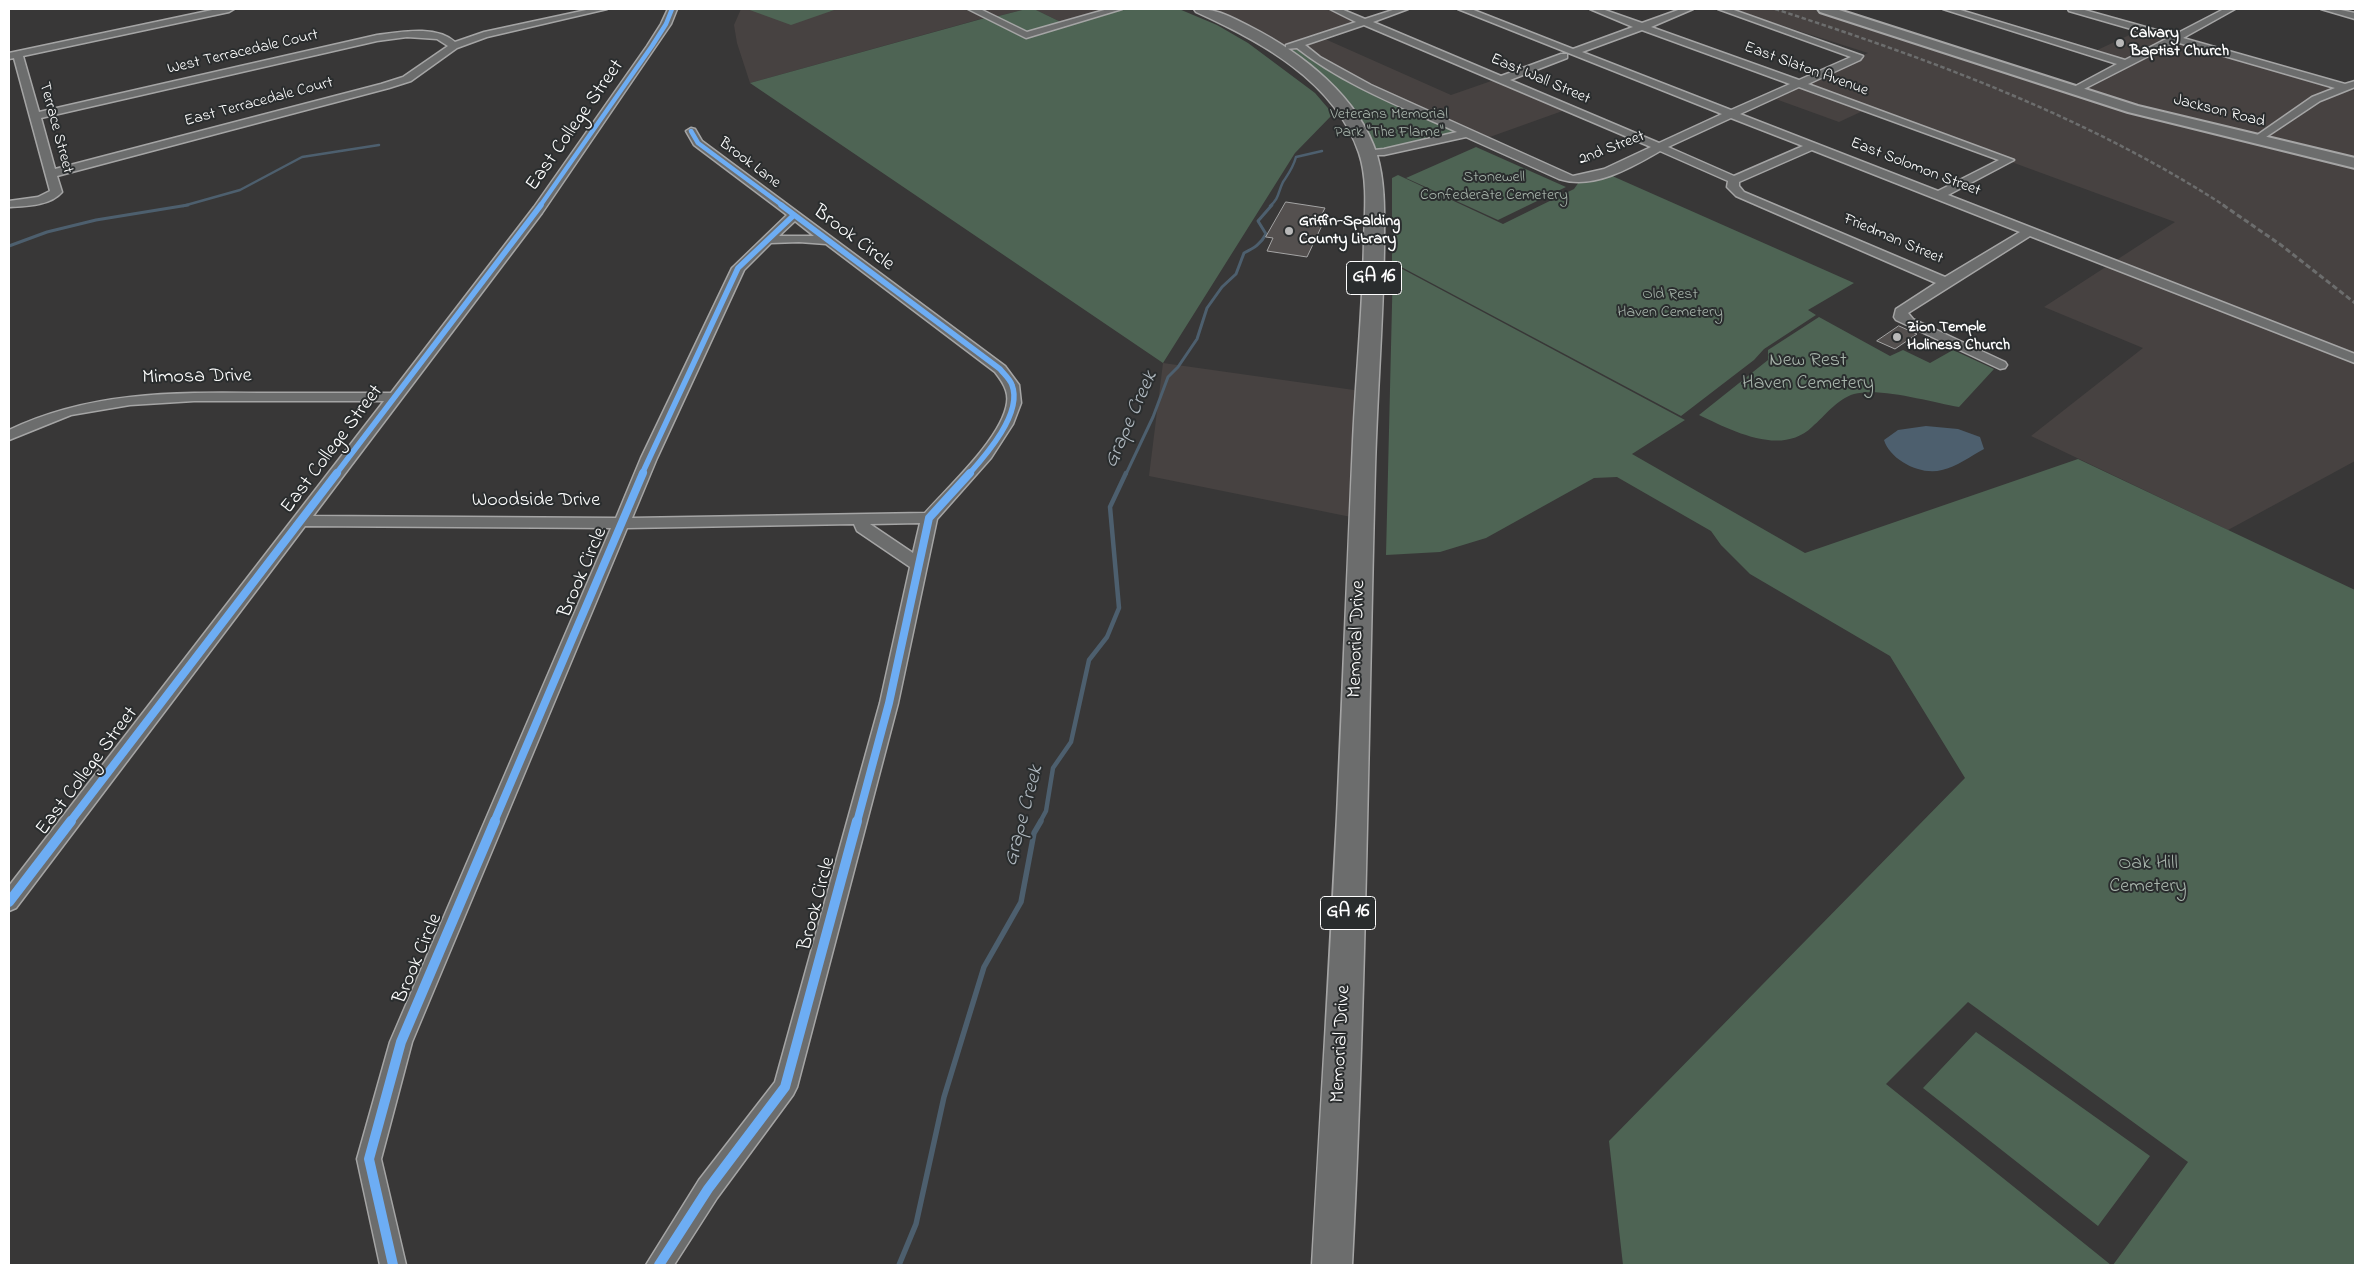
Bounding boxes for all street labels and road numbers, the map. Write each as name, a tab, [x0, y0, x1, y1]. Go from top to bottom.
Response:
street label: West Terracedale Court	[166, 26, 320, 80]
street label: East Slaton Avenue	[1741, 39, 1871, 101]
street label: East Wall Street	[1487, 50, 1593, 110]
street label: East College Street	[522, 56, 630, 196]
street label: East Terracedale Court	[183, 74, 335, 132]
street label: Terrace Street	[34, 80, 76, 176]
street label: Jackson Road	[2171, 91, 2267, 133]
street label: 2nd Street	[1576, 128, 1648, 170]
street label: East Solomon Street	[1847, 134, 1983, 202]
street label: Brook Lane	[714, 135, 784, 193]
street label: Brook Circle	[808, 201, 898, 277]
street label: Friedman Street	[1840, 210, 1946, 270]
road number: GA 16	[1346, 262, 1402, 294]
street label: Mimosa Drive	[142, 365, 252, 391]
street label: East College Street	[277, 381, 389, 519]
street label: Woodside Drive	[472, 490, 600, 514]
street label: Brook Circle	[554, 524, 614, 622]
street label: Memorial Drive	[1344, 580, 1372, 698]
street label: East College Street	[32, 703, 144, 841]
street label: Brook Circle	[794, 855, 842, 953]
road number: GA 16	[1320, 896, 1376, 930]
street label: Brook Circle	[389, 910, 449, 1008]
street label: Memorial Drive	[1327, 985, 1357, 1103]

